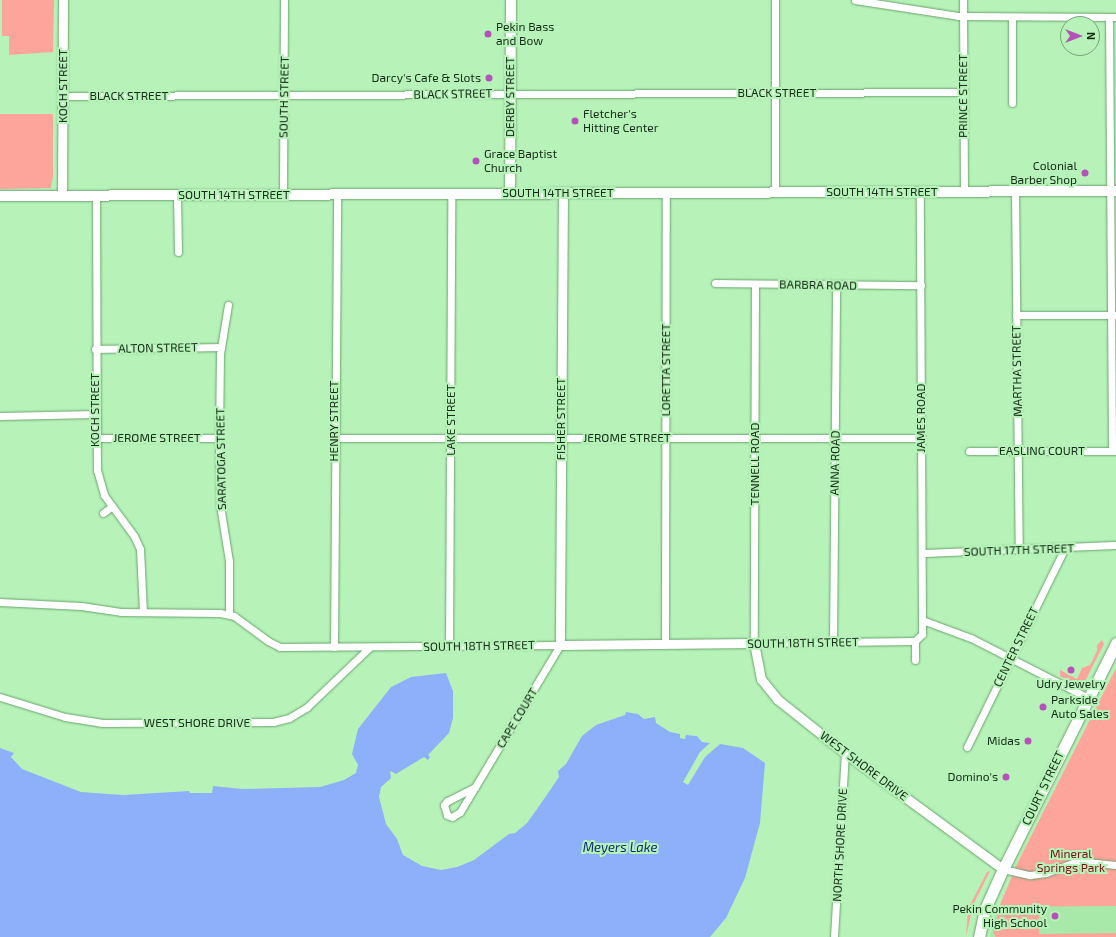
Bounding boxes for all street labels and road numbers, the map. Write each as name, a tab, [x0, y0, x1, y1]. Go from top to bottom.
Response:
street label: KOCH STREET	[56, 49, 70, 123]
street label: PRINCE STREET	[956, 54, 970, 138]
street label: SOUTH STREET	[276, 56, 292, 138]
street label: DERBY STREET	[503, 57, 517, 137]
street label: BLACK STREET	[413, 86, 493, 102]
street label: BLACK STREET	[737, 86, 817, 100]
street label: BLACK STREET	[89, 89, 169, 103]
street label: SOUTH 14TH STREET	[826, 185, 938, 199]
street label: SOUTH 14TH STREET	[502, 186, 614, 200]
street label: SOUTH 14TH STREET	[178, 188, 290, 202]
street label: BARBRA ROAD	[779, 277, 857, 293]
street label: LORETTA STREET	[659, 323, 673, 417]
street label: MARTHA STREET	[1009, 325, 1025, 417]
street label: ALTON STREET	[118, 340, 198, 356]
street label: KOCH STREET	[88, 373, 102, 447]
street label: FISHER STREET	[554, 378, 568, 460]
street label: HENRY STREET	[327, 380, 341, 462]
street label: JAMES ROAD	[914, 383, 928, 453]
street label: LAKE STREET	[444, 384, 458, 456]
street label: SARATOGA STREET	[213, 408, 229, 510]
street label: TENNELL ROAD	[748, 422, 762, 506]
street label: ANNA ROAD	[827, 430, 843, 496]
street label: JEROME STREET	[113, 431, 201, 445]
street label: JEROME STREET	[583, 431, 671, 445]
street label: EASLING COURT	[999, 444, 1085, 458]
street label: SOUTH 17TH STREET	[964, 541, 1074, 559]
street label: CENTER STREET	[990, 605, 1042, 689]
street label: SOUTH 18TH STREET	[747, 635, 859, 651]
street label: SOUTH 18TH STREET	[423, 638, 535, 654]
street label: CAPE COURT	[493, 685, 541, 751]
street label: WEST SHORE DRIVE	[144, 716, 250, 730]
street label: WEST SHORE DRIVE	[817, 728, 911, 804]
street label: COURT STREET	[1019, 748, 1067, 828]
street label: NORTH SHORE DRIVE	[830, 788, 850, 902]

